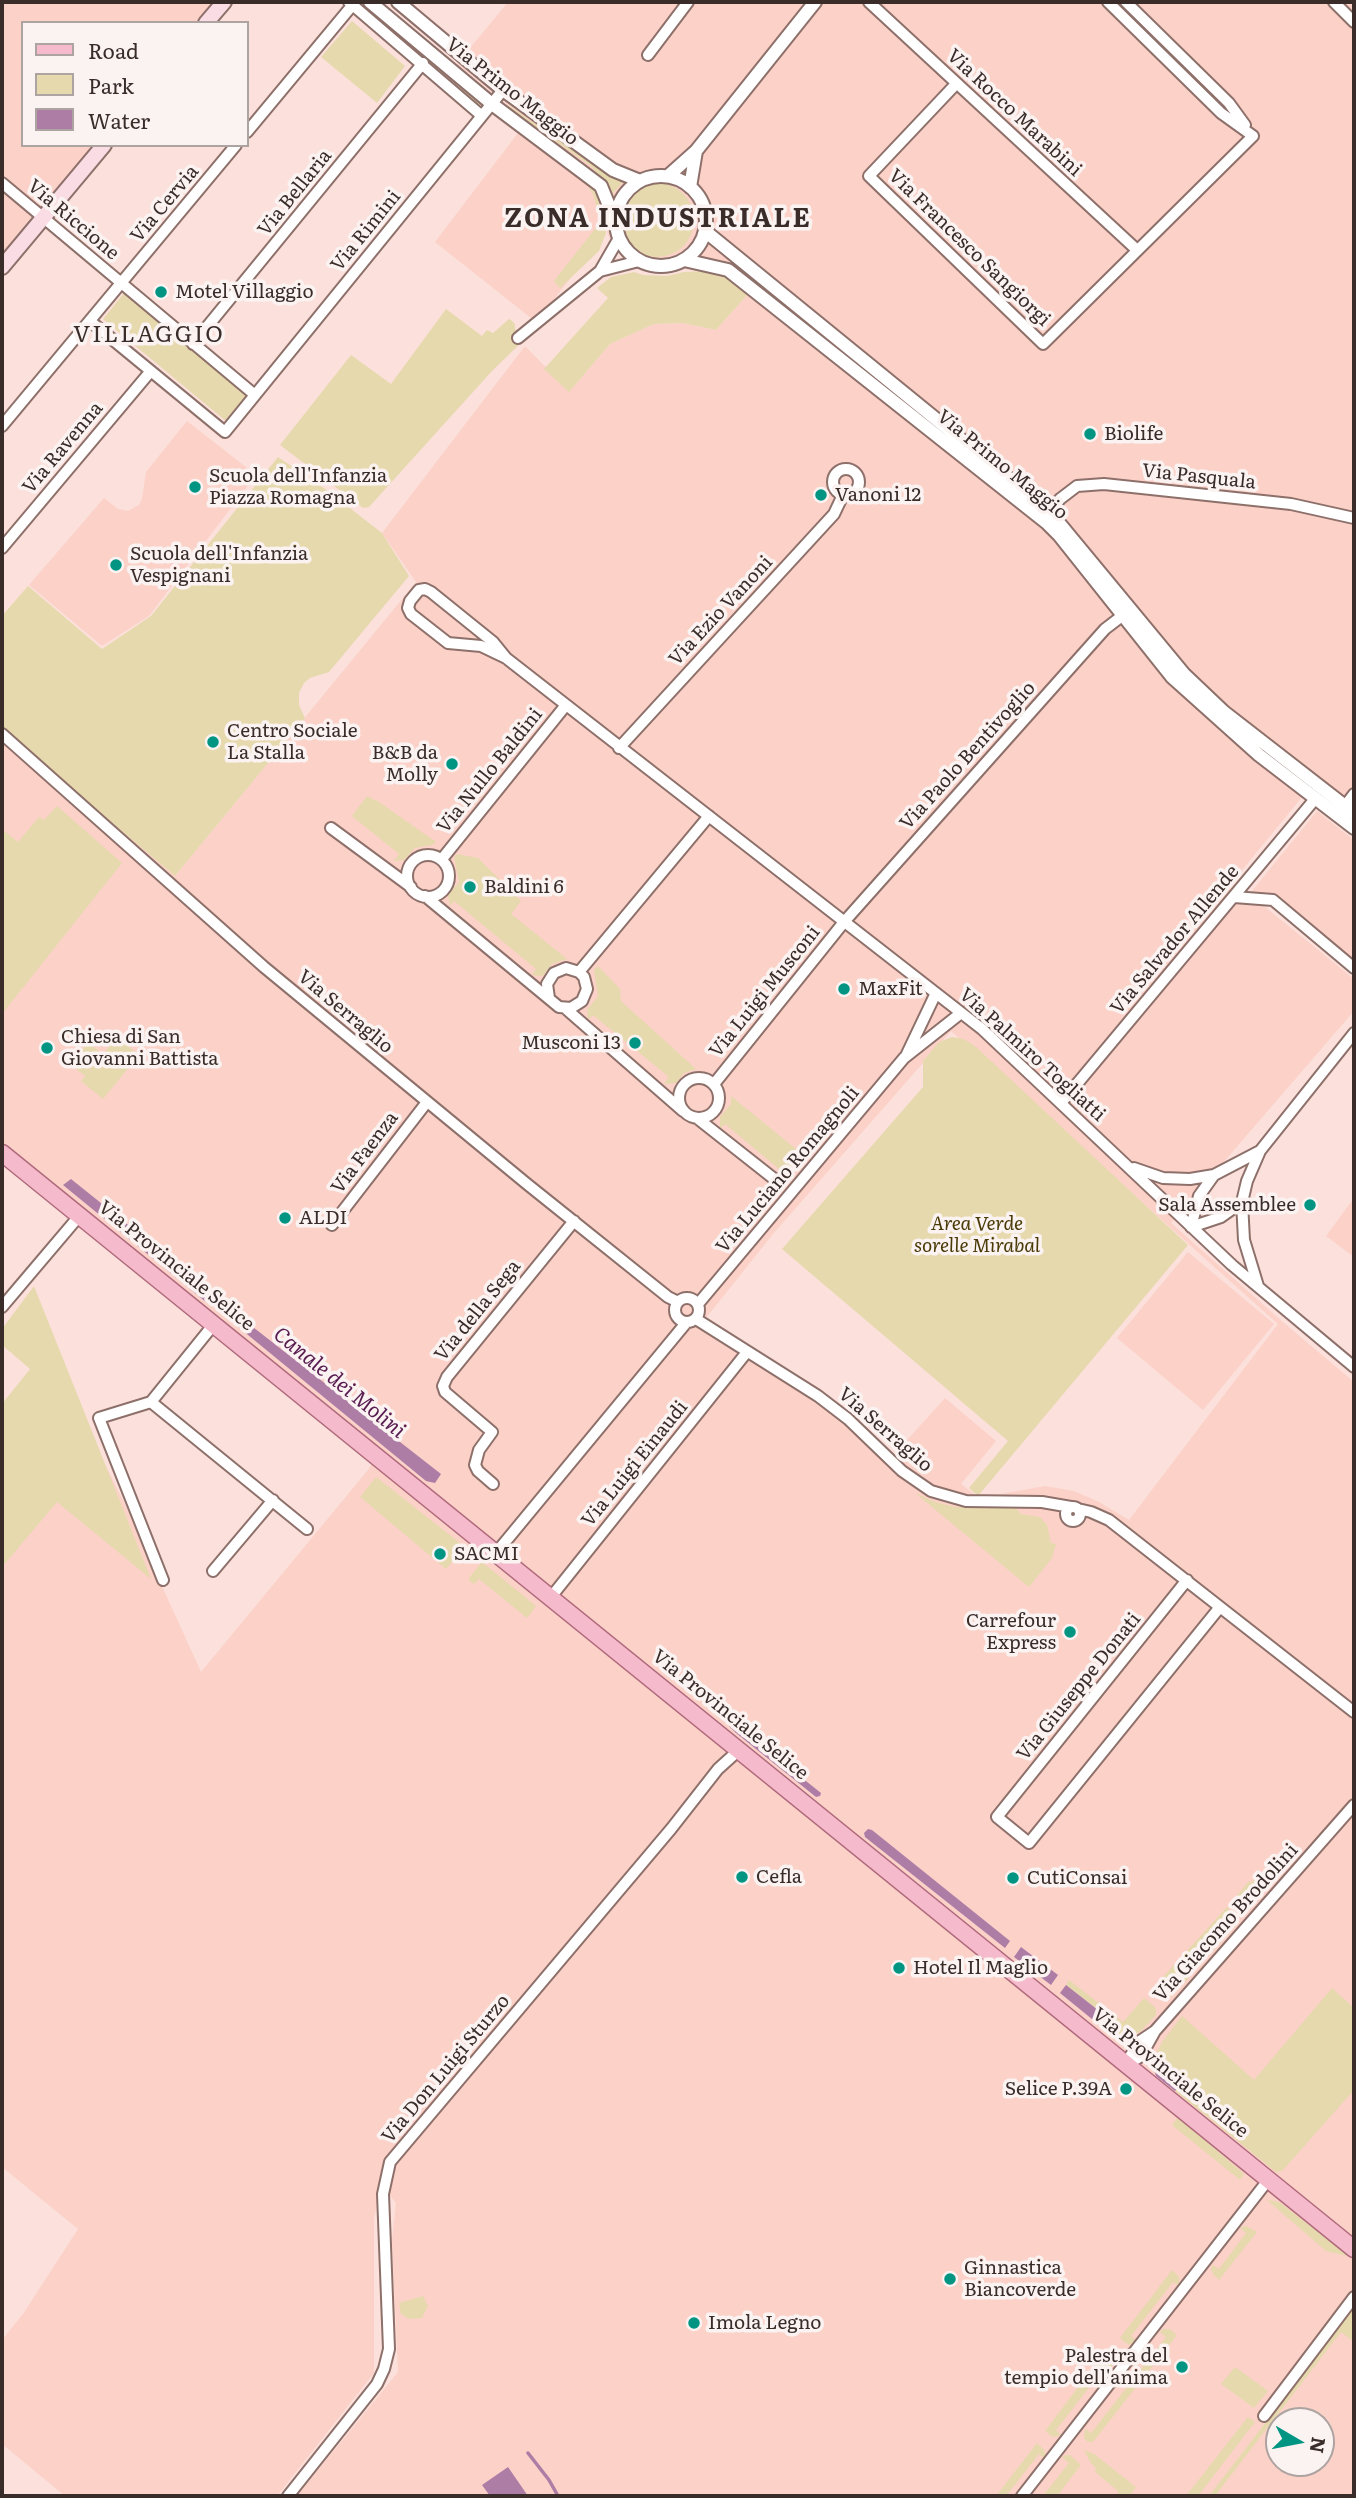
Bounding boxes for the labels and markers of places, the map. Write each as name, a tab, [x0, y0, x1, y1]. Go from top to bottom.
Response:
place label: Motel Villaggio	[175, 281, 314, 303]
marker: Motel Villaggio	[153, 284, 169, 300]
place label: Biolife	[1104, 423, 1163, 445]
marker: Biolife	[1082, 426, 1098, 442]
place label: Scuola dell'Infanzia Piazza Romagna	[209, 465, 387, 509]
marker: Scuola dell'Infanzia Piazza Romagna	[187, 479, 203, 495]
place label: Vanoni 12	[835, 484, 921, 506]
marker: Vanoni 12	[813, 487, 829, 503]
place label: Scuola dell'Infanzia Vespignani	[130, 543, 308, 587]
marker: Scuola dell'Infanzia Vespignani	[108, 557, 124, 573]
place label: Centro Sociale La Stalla	[227, 720, 358, 764]
marker: Centro Sociale La Stalla	[205, 734, 221, 750]
place label: B&B da Molly	[372, 742, 438, 786]
marker: B&B da Molly	[444, 756, 460, 772]
place label: Baldini 6	[484, 876, 564, 898]
marker: Baldini 6	[462, 879, 478, 895]
place label: MaxFit	[858, 978, 923, 1000]
marker: MaxFit	[836, 981, 852, 997]
place label: Chiesa di San Giovanni Battista	[61, 1026, 219, 1070]
place label: Musconi 13	[521, 1032, 621, 1054]
marker: Musconi 13	[627, 1035, 643, 1051]
marker: Chiesa di San Giovanni Battista	[39, 1040, 55, 1056]
place label: Sala Assemblee	[1158, 1194, 1296, 1216]
marker: Sala Assemblee	[1302, 1197, 1318, 1213]
place label: ALDI	[299, 1207, 347, 1229]
marker: ALDI	[277, 1210, 293, 1226]
place label: SACMI	[454, 1543, 519, 1565]
marker: SACMI	[432, 1546, 448, 1562]
place label: Carrefour Express	[966, 1610, 1056, 1654]
marker: Carrefour Express	[1062, 1624, 1078, 1640]
place label: Cefla	[756, 1866, 802, 1888]
place label: CutiConsai	[1027, 1867, 1127, 1889]
marker: Cefla	[734, 1869, 750, 1885]
marker: CutiConsai	[1005, 1870, 1021, 1886]
place label: Hotel Il Maglio	[913, 1957, 1048, 1979]
marker: Hotel Il Maglio	[891, 1960, 907, 1976]
place label: Selice P.39A	[1005, 2078, 1112, 2100]
marker: Selice P.39A	[1118, 2081, 1134, 2097]
place label: Ginnastica Biancoverde	[964, 2257, 1076, 2301]
marker: Ginnastica Biancoverde	[942, 2271, 958, 2287]
place label: Imola Legno	[708, 2312, 822, 2334]
marker: Imola Legno	[686, 2315, 702, 2331]
place label: Palestra del tempio dell'anima	[1004, 2345, 1168, 2389]
marker: Palestra del tempio dell'anima	[1174, 2359, 1190, 2375]

